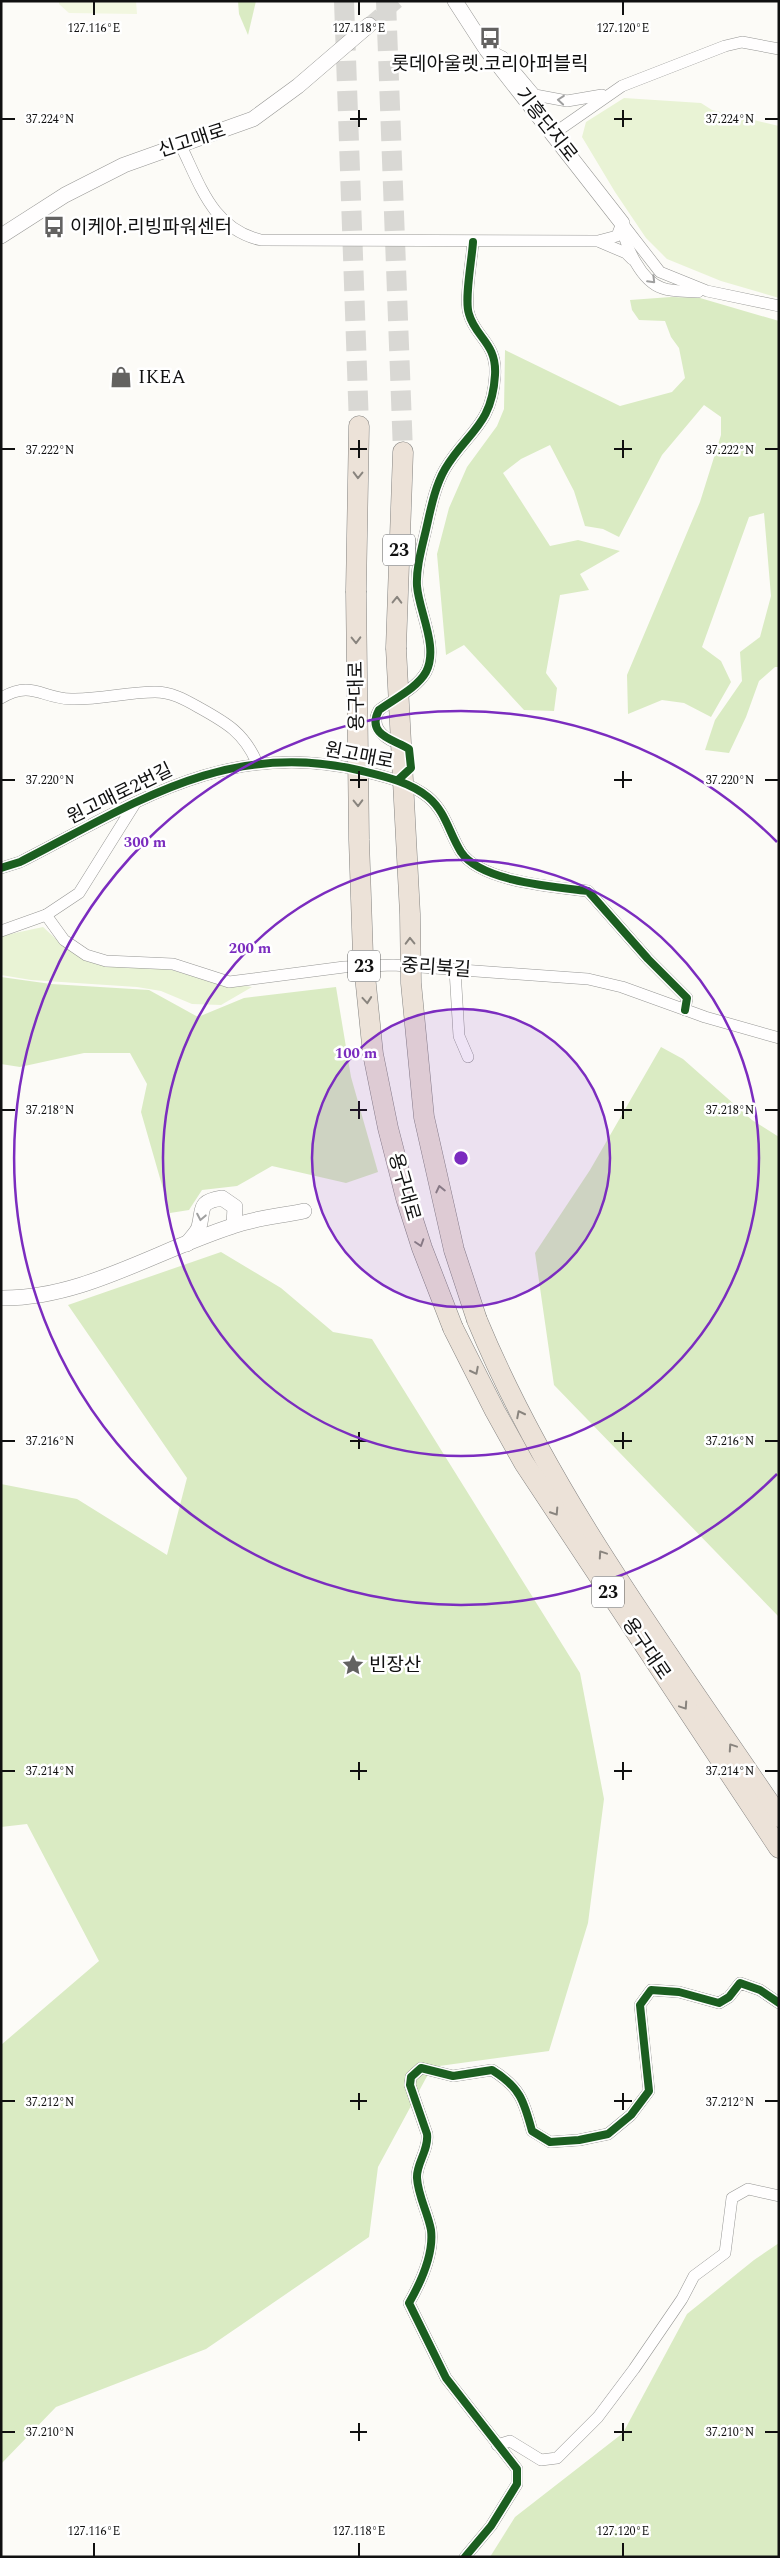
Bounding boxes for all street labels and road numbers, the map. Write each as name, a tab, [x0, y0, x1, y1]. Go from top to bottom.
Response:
street label: 기흥단지로	[508, 82, 584, 168]
street label: 신고매로	[154, 116, 230, 166]
road number: 23	[383, 534, 415, 566]
street label: 용구대로	[342, 661, 372, 731]
street label: 원고매로	[322, 735, 396, 777]
street label: 원고매로2번길	[62, 756, 178, 832]
road number: 23	[348, 950, 380, 981]
street label: 중리북길	[400, 951, 472, 985]
street label: 용구대로	[380, 1149, 428, 1225]
road number: 23	[592, 1576, 624, 1608]
street label: 용구대로	[614, 1612, 678, 1686]

